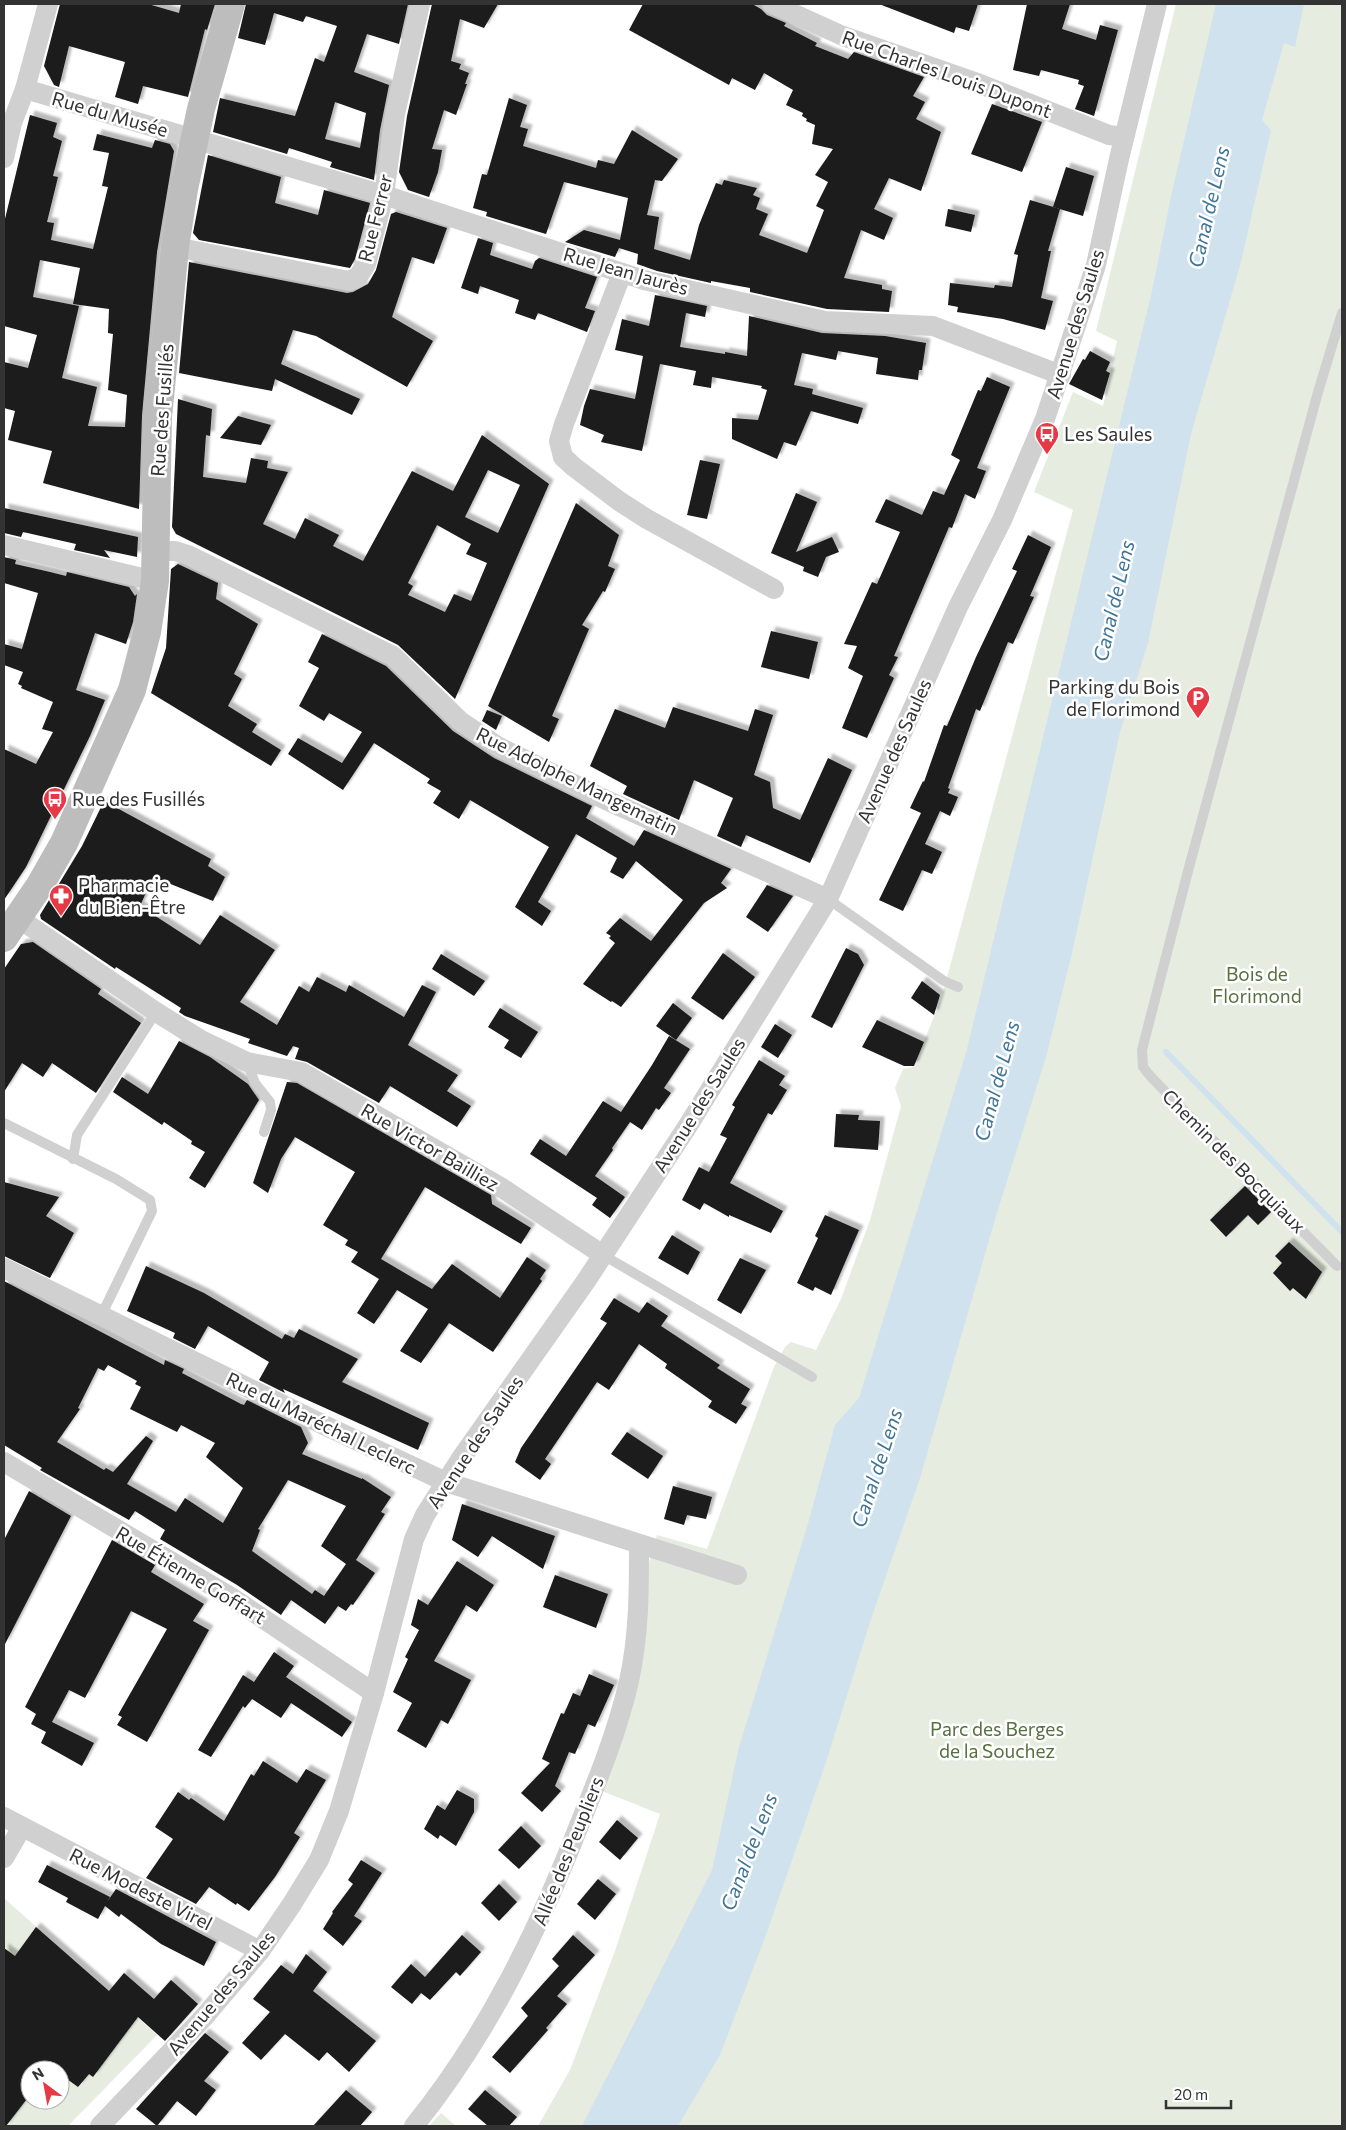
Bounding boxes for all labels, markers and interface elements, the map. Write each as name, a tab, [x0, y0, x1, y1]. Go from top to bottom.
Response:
street label: Rue Charles Louis Dupont	[839, 25, 1055, 122]
street label: Rue du Musée	[49, 86, 171, 141]
water label: Canal de Lens	[1182, 144, 1234, 270]
street label: Rue Ferrer	[352, 171, 397, 264]
street label: Rue Jean Jaurès	[561, 242, 691, 299]
street label: Avenue des Saules	[1041, 246, 1108, 402]
street label: Rue des Fusillés	[145, 343, 178, 477]
bus stop icon: Les Saules	[1034, 421, 1060, 455]
place label: Les Saules	[1064, 422, 1152, 445]
water label: Canal de Lens	[1087, 538, 1139, 664]
street label: Avenue des Saules	[851, 675, 936, 826]
place label: Parking du Bois de Florimond	[1048, 675, 1180, 720]
parking icon: Parking du Bois de Florimond	[1185, 685, 1211, 719]
street label: Rue Adolphe Mangematin	[473, 722, 682, 839]
bus stop icon: Rue des Fusillés	[42, 786, 68, 820]
place label: Rue des Fusillés	[72, 787, 205, 810]
place label: Pharmacie du Bien-Être	[78, 873, 185, 918]
pharmacy icon: Pharmacie du Bien-Être	[48, 883, 74, 917]
park label: Bois de Florimond	[1212, 962, 1302, 1007]
water label: Canal de Lens	[968, 1018, 1024, 1143]
street label: Avenue des Saules	[648, 1033, 750, 1177]
street label: Chemin des Bocquiaux	[1158, 1084, 1311, 1237]
street label: Rue Victor Bailliez	[357, 1098, 503, 1195]
street label: Rue du Maréchal Leclerc	[223, 1367, 420, 1478]
street label: Avenue des Saules	[422, 1371, 528, 1513]
water label: Canal de Lens	[846, 1405, 907, 1530]
street label: Rue Étienne Goffart	[112, 1521, 271, 1629]
park label: Parc des Berges de la Souchez	[930, 1717, 1064, 1762]
street label: Allée des Peupliers	[527, 1773, 608, 1929]
water label: Canal de Lens	[715, 1790, 781, 1914]
street label: Rue Modeste Virel	[66, 1843, 217, 1935]
street label: Avenue des Saules	[162, 1926, 279, 2060]
north arrow	[20, 2060, 70, 2110]
text: N	[29, 2064, 47, 2084]
scale bar	[1166, 2078, 1231, 2110]
text: 20 m	[1174, 2085, 1208, 2103]

